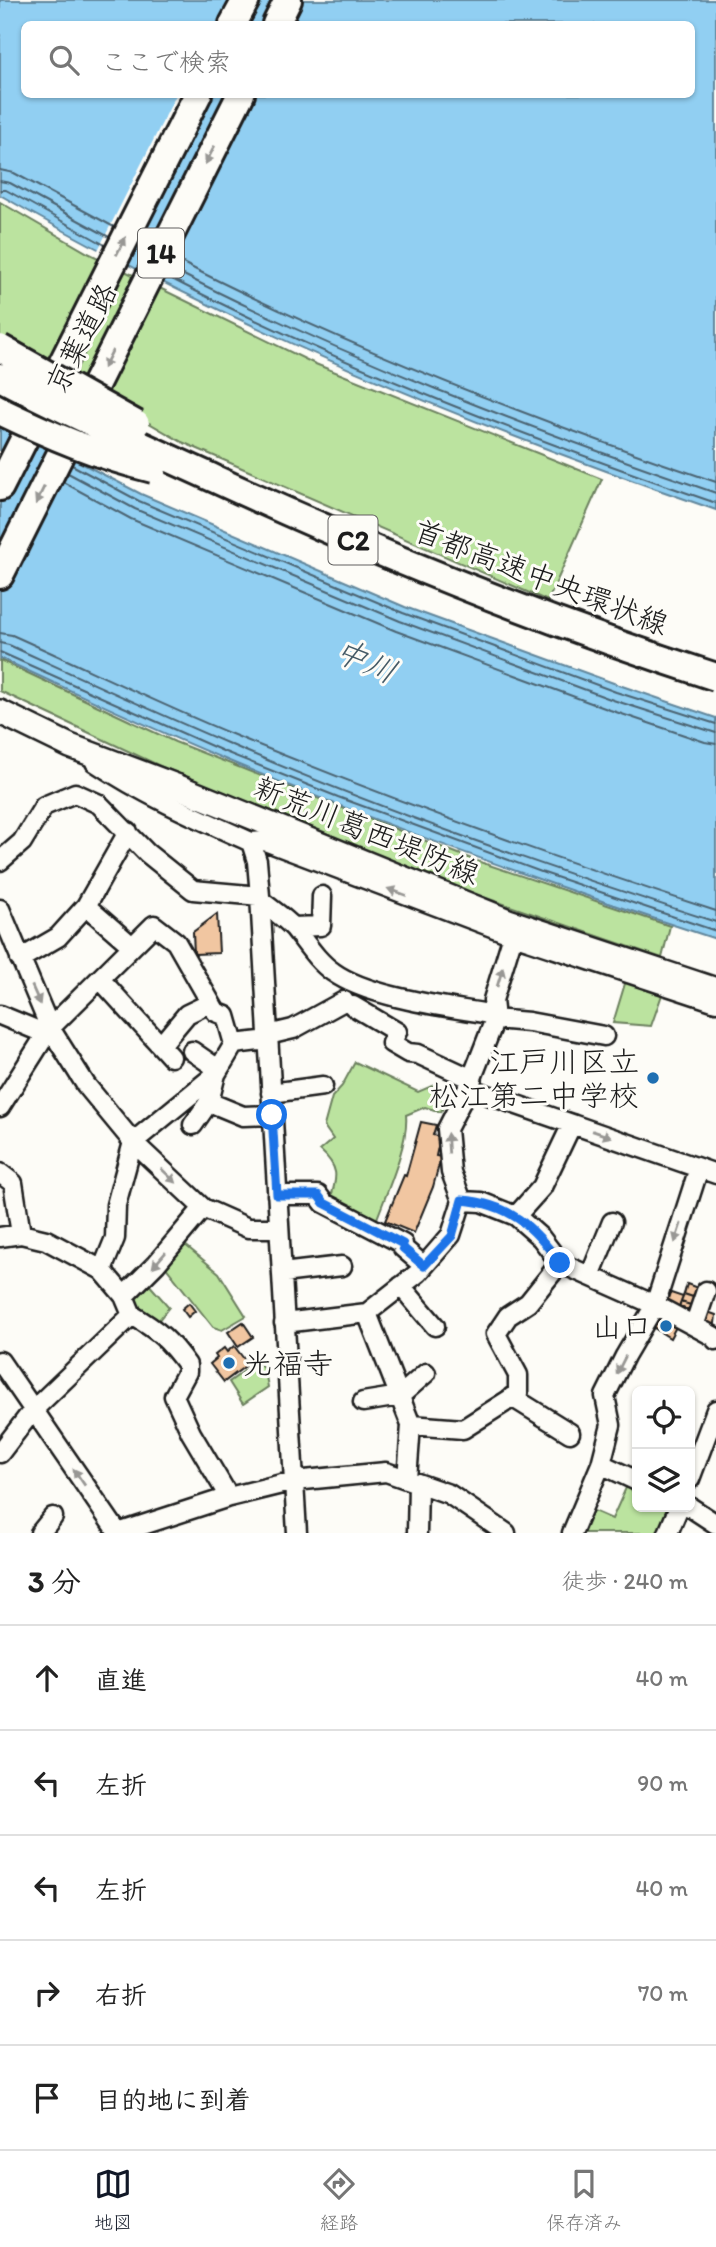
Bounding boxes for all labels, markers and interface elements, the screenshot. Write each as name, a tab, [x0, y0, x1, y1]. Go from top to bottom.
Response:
search box	[21, 21, 695, 98]
icon: search	[45, 41, 83, 79]
text: ここで検索	[101, 46, 231, 78]
one-way arrow	[205, 146, 217, 166]
road number: 14	[138, 229, 184, 278]
one-way arrow	[116, 236, 127, 256]
street label: 京葉道路	[37, 276, 125, 400]
one-way arrow	[103, 349, 114, 369]
one-way arrow	[34, 485, 45, 505]
street label: 首都高速中央環状線	[408, 511, 674, 643]
road number: C2	[328, 516, 378, 564]
water label: 中川	[329, 631, 403, 691]
street label: 新荒川葛西堤防線	[249, 768, 485, 892]
one-way arrow	[386, 886, 407, 897]
one-way arrow	[496, 966, 506, 987]
one-way arrow	[31, 984, 42, 1005]
place label: 江戸川区立 松江第二中学校	[429, 1043, 639, 1114]
marker: 江戸川区立 松江第二中学校	[645, 1070, 661, 1086]
route start	[256, 1099, 287, 1130]
one-way arrow	[592, 1129, 613, 1140]
one-way arrow	[442, 1132, 453, 1154]
one-way arrow	[160, 1168, 177, 1184]
one-way arrow	[673, 1223, 683, 1244]
route end	[544, 1247, 575, 1278]
one-way arrow	[151, 1251, 167, 1269]
place label: 山口	[592, 1308, 652, 1345]
marker: 山口	[658, 1318, 674, 1334]
place label: 光福寺	[243, 1345, 333, 1382]
marker: 光福寺	[221, 1355, 237, 1371]
one-way arrow	[616, 1355, 628, 1375]
map controls	[632, 1386, 695, 1512]
button: locate	[632, 1386, 695, 1449]
button: layers	[632, 1449, 695, 1512]
one-way arrow	[73, 1467, 86, 1487]
text: 3 分	[28, 1563, 81, 1600]
text: 徒歩 · 240 m	[562, 1567, 688, 1595]
icon: ahead	[28, 1659, 66, 1697]
text: 直進	[95, 1664, 147, 1696]
text: 40 m	[635, 1664, 688, 1692]
icon: left	[28, 1764, 66, 1802]
text: 左折	[95, 1769, 147, 1801]
text: 90 m	[637, 1769, 688, 1797]
icon: left	[28, 1869, 66, 1907]
text: 左折	[95, 1874, 147, 1906]
text: 40 m	[635, 1874, 688, 1902]
icon: right	[28, 1974, 66, 2012]
text: 右折	[95, 1979, 147, 2011]
text: 70 m	[638, 1979, 688, 2007]
icon: arrive	[28, 2079, 66, 2117]
text: 目的地に到着	[95, 2084, 251, 2116]
tab: 地図	[94, 2165, 132, 2234]
tab: 経路	[320, 2165, 358, 2234]
tab: 保存済み	[546, 2165, 622, 2234]

